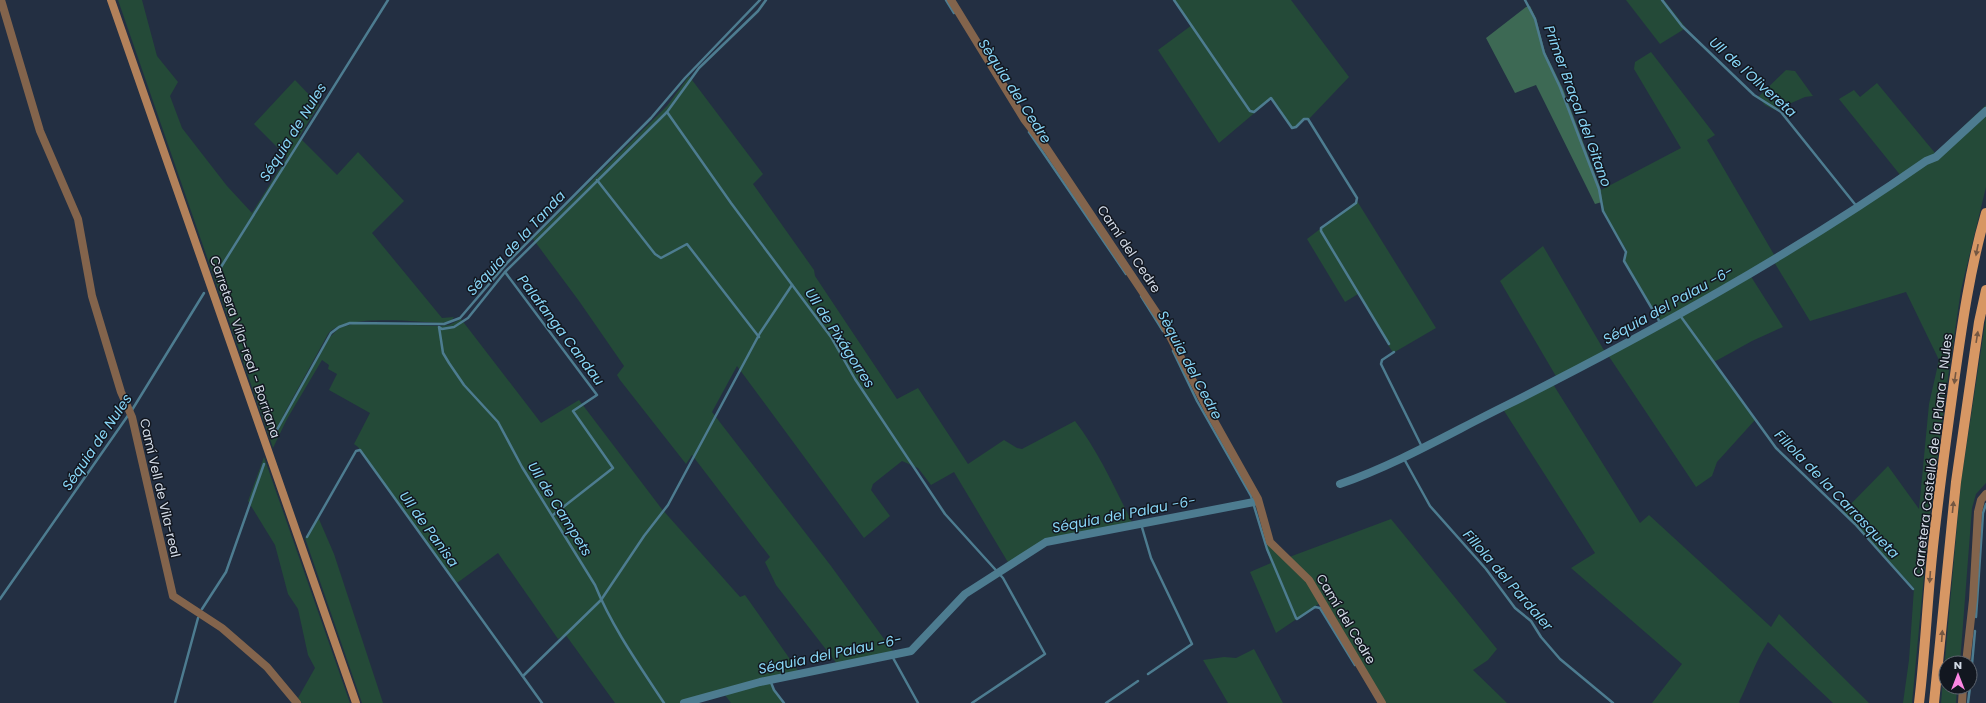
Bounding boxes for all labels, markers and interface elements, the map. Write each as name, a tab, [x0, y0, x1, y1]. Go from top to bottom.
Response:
water label: Primer Braçal del Gitano	[1539, 22, 1617, 190]
water label: Ull de l'Olivereta	[1705, 32, 1801, 122]
water label: Sèquia del Cedre	[974, 35, 1056, 147]
water label: Séquia de Nules	[255, 79, 331, 185]
water label: Séquia de la Tanda	[462, 186, 570, 300]
street label: Camí del Cedre	[1093, 201, 1165, 297]
one-way arrow	[1973, 244, 1979, 256]
street label: Carretera Vila-real - Borriana	[205, 253, 285, 441]
water label: Séquia del Palau -6-	[1599, 261, 1737, 349]
water label: Palafanga Candau	[513, 271, 609, 389]
water label: Ull de Pixágorres	[800, 284, 880, 392]
water label: Sèquia del Cedre	[1153, 307, 1227, 423]
one-way arrow	[1974, 331, 1980, 343]
street label: Carretera Castelló de la Plana - Nules	[1909, 332, 1957, 578]
one-way arrow	[1952, 372, 1958, 384]
water label: Séquia de Nules	[57, 390, 137, 494]
street label: Camí Vell de Vila-real	[135, 417, 185, 559]
water label: Fillola de la Carrasqueta	[1770, 425, 1904, 563]
water label: Ull de Campets	[523, 458, 597, 560]
water label: Ull de Panisa	[395, 487, 464, 572]
water label: Séquia del Palau -6-	[1050, 490, 1198, 538]
one-way arrow	[1950, 501, 1956, 513]
water label: Fillola del Pardaler	[1458, 525, 1558, 636]
street label: Camí del Cedre	[1312, 570, 1380, 668]
one-way arrow	[1927, 571, 1934, 583]
water label: Séquia del Palau -6-	[757, 629, 903, 679]
one-way arrow	[1938, 630, 1945, 642]
north arrow	[1938, 655, 1978, 695]
text: N	[1954, 657, 1962, 673]

